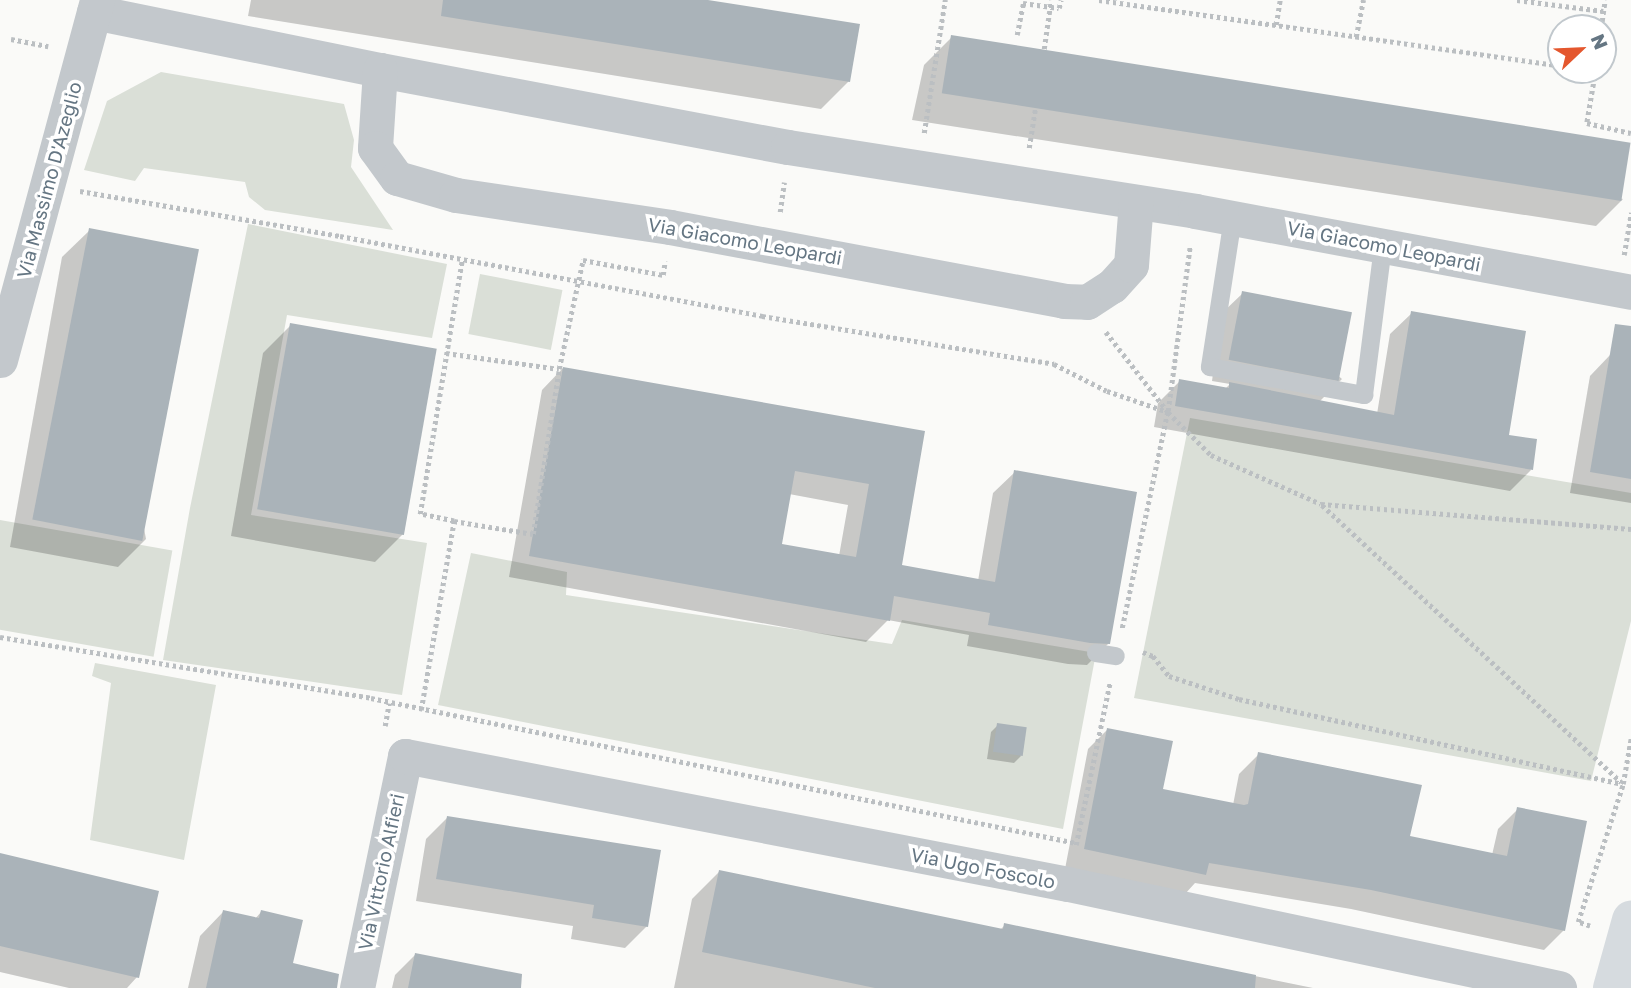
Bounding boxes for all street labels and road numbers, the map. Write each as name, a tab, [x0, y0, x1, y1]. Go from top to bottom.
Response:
street label: Via Massimo D'Azeglio	[12, 79, 86, 281]
street label: Via Giacomo Leopardi	[646, 213, 844, 269]
street label: Via Giacomo Leopardi	[1285, 216, 1483, 276]
street label: Via Vittorio Alfieri	[353, 791, 409, 953]
street label: Via Ugo Foscolo	[909, 843, 1057, 893]

